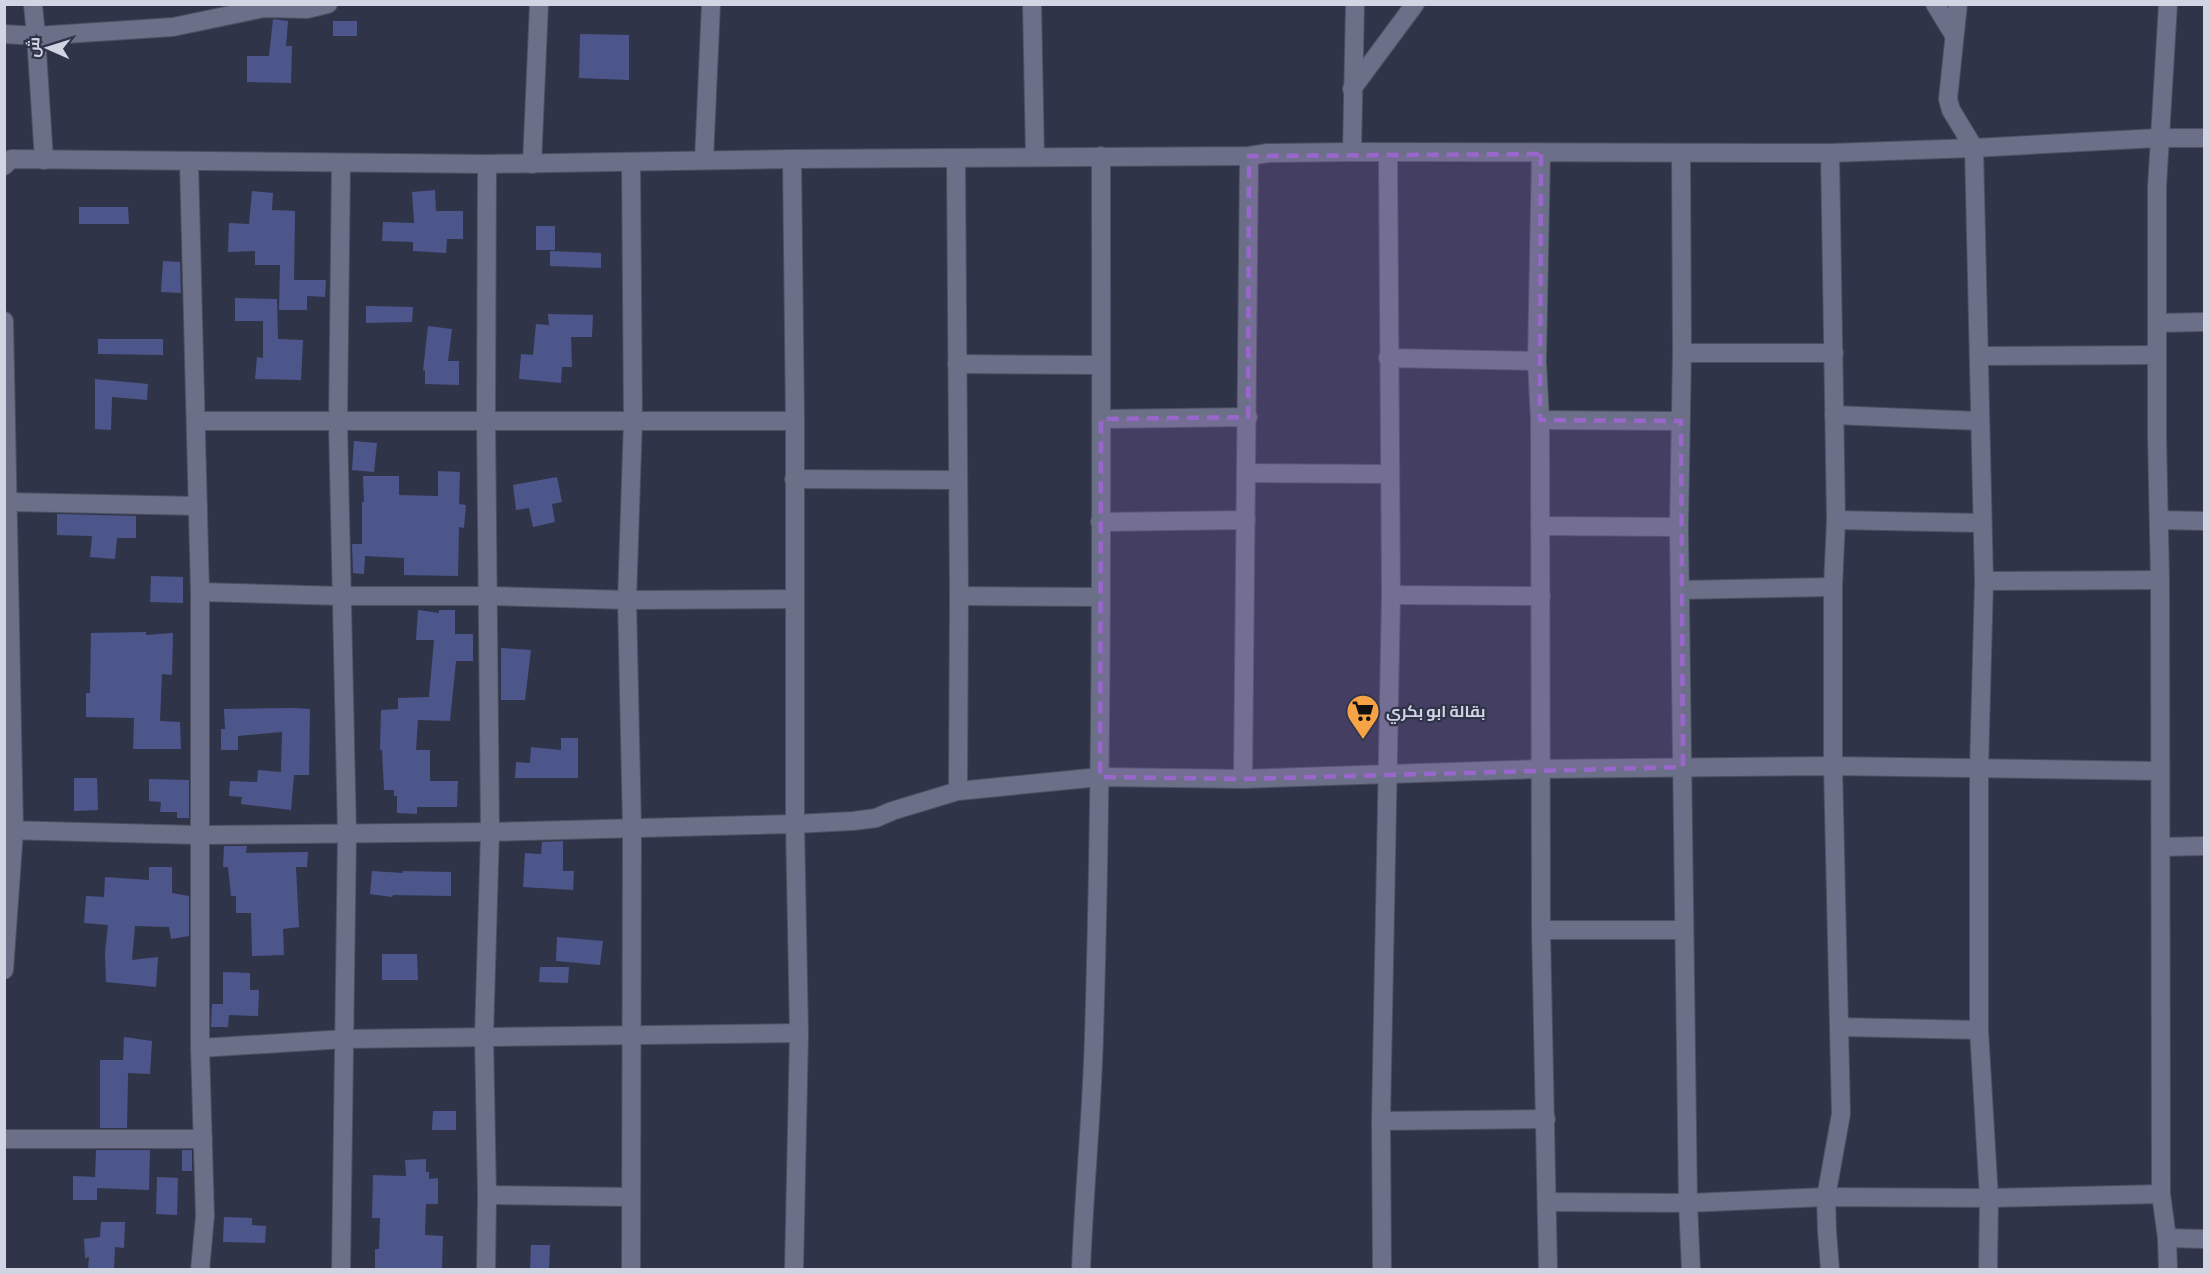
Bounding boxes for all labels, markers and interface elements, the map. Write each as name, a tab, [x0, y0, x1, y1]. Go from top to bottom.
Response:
north arrow	[18, 18, 78, 78]
text: ش	[20, 36, 45, 58]
supermarket icon: بقالة ابو بكري	[1345, 693, 1381, 740]
place label: بقالة ابو بكري	[1386, 698, 1485, 724]

